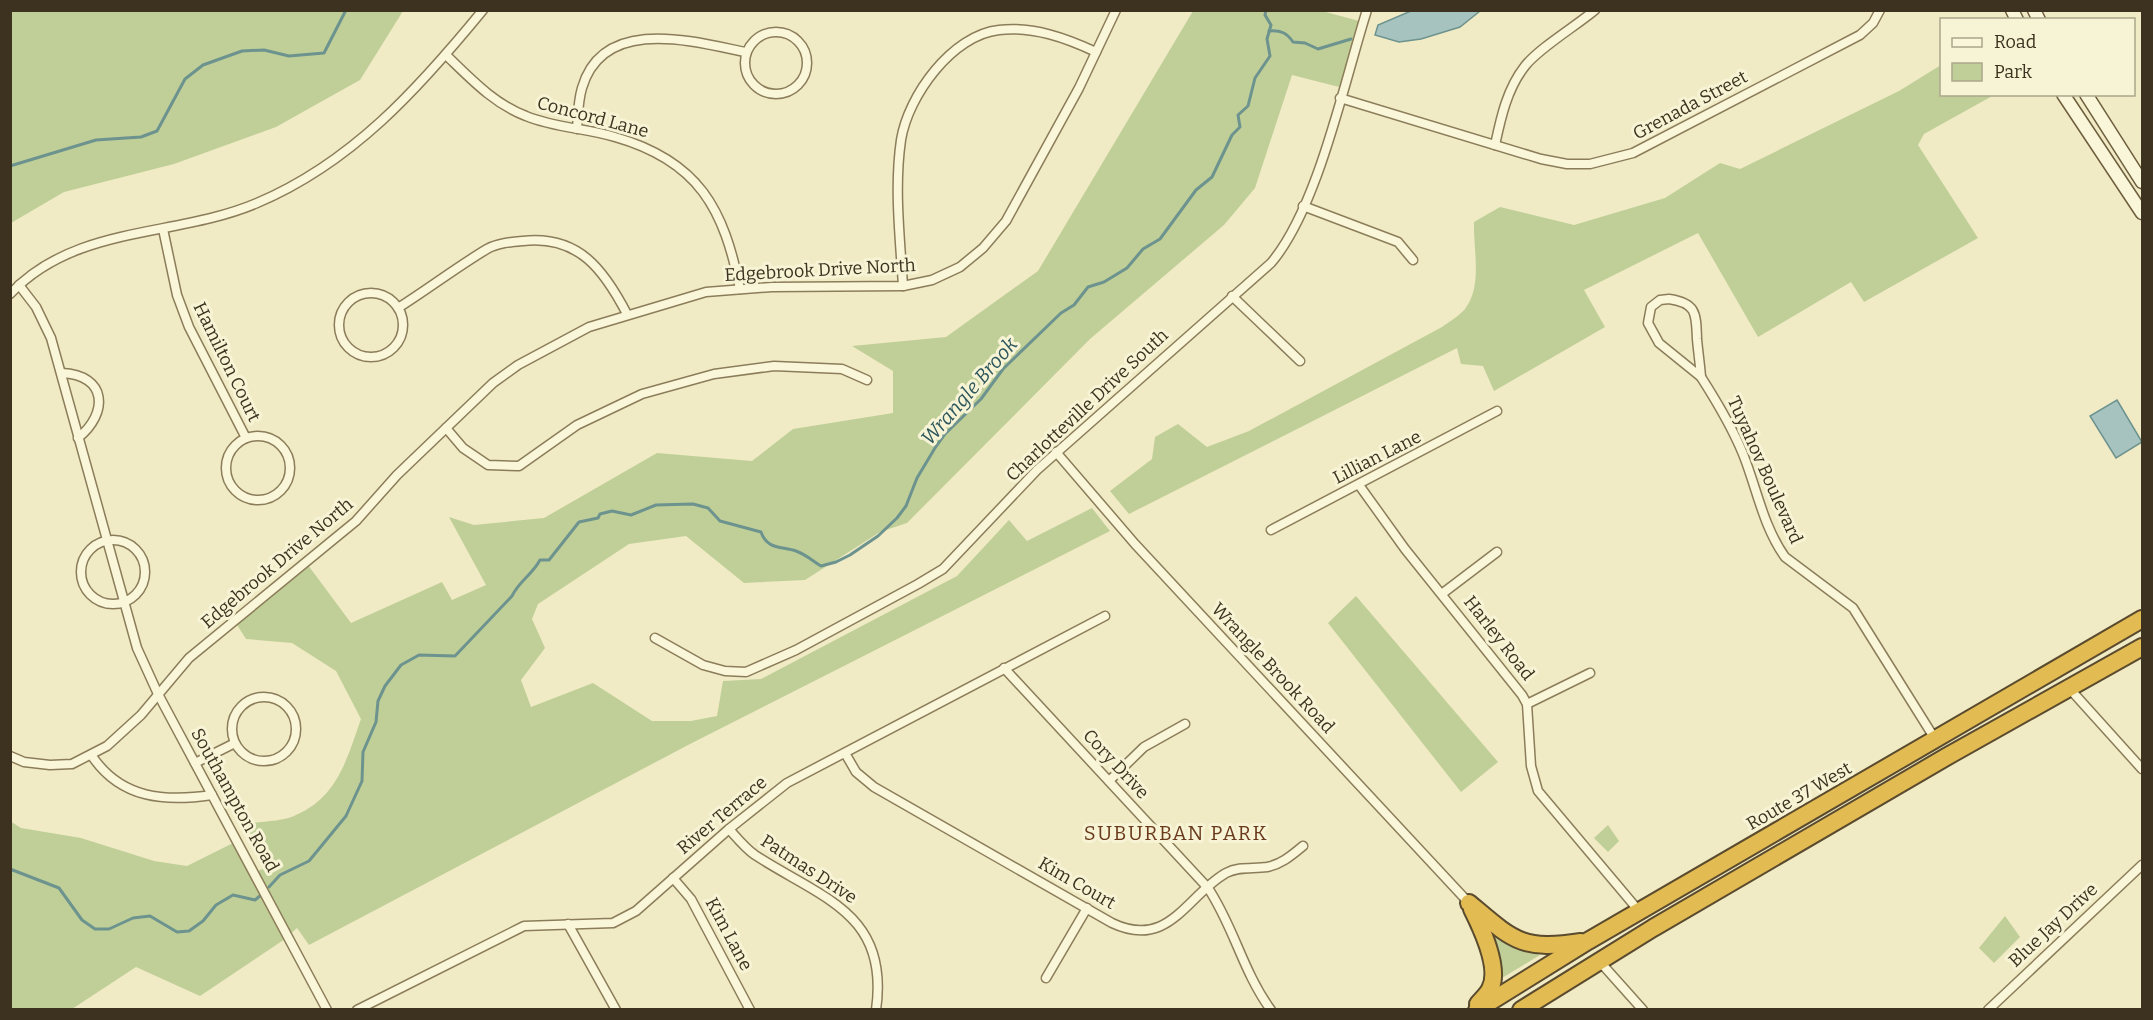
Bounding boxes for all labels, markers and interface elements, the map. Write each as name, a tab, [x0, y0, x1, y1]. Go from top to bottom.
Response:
legend	[1940, 18, 2135, 96]
text: Road	[1994, 31, 2037, 53]
text: Park	[1994, 61, 2033, 83]
street label: Grenada Street	[1629, 65, 1751, 144]
street label: Concord Lane	[535, 92, 651, 142]
street label: Edgebrook Drive North	[724, 254, 916, 286]
street label: Hamilton Court	[189, 299, 266, 426]
street label: Charlotteville Drive South	[1001, 324, 1173, 486]
water label: Wrangle Brook	[916, 332, 1022, 450]
street label: Tuyahov Boulevard	[1723, 393, 1808, 547]
street label: Lillian Lane	[1329, 425, 1425, 489]
street label: Edgebrook Drive North	[197, 493, 357, 633]
street label: Harley Road	[1459, 591, 1539, 685]
street label: Wrangle Brook Road	[1207, 598, 1339, 738]
street label: Southampton Road	[186, 724, 284, 876]
street label: Cory Drive	[1078, 725, 1154, 803]
street label: Route 37 West	[1743, 757, 1856, 835]
street label: River Terrace	[673, 771, 771, 859]
district label: SUBURBAN PARK	[1084, 821, 1268, 845]
street label: Patmas Drive	[757, 830, 861, 908]
street label: Kim Court	[1034, 852, 1120, 914]
street label: Blue Jay Drive	[2004, 878, 2102, 972]
street label: Kim Lane	[701, 894, 757, 974]

